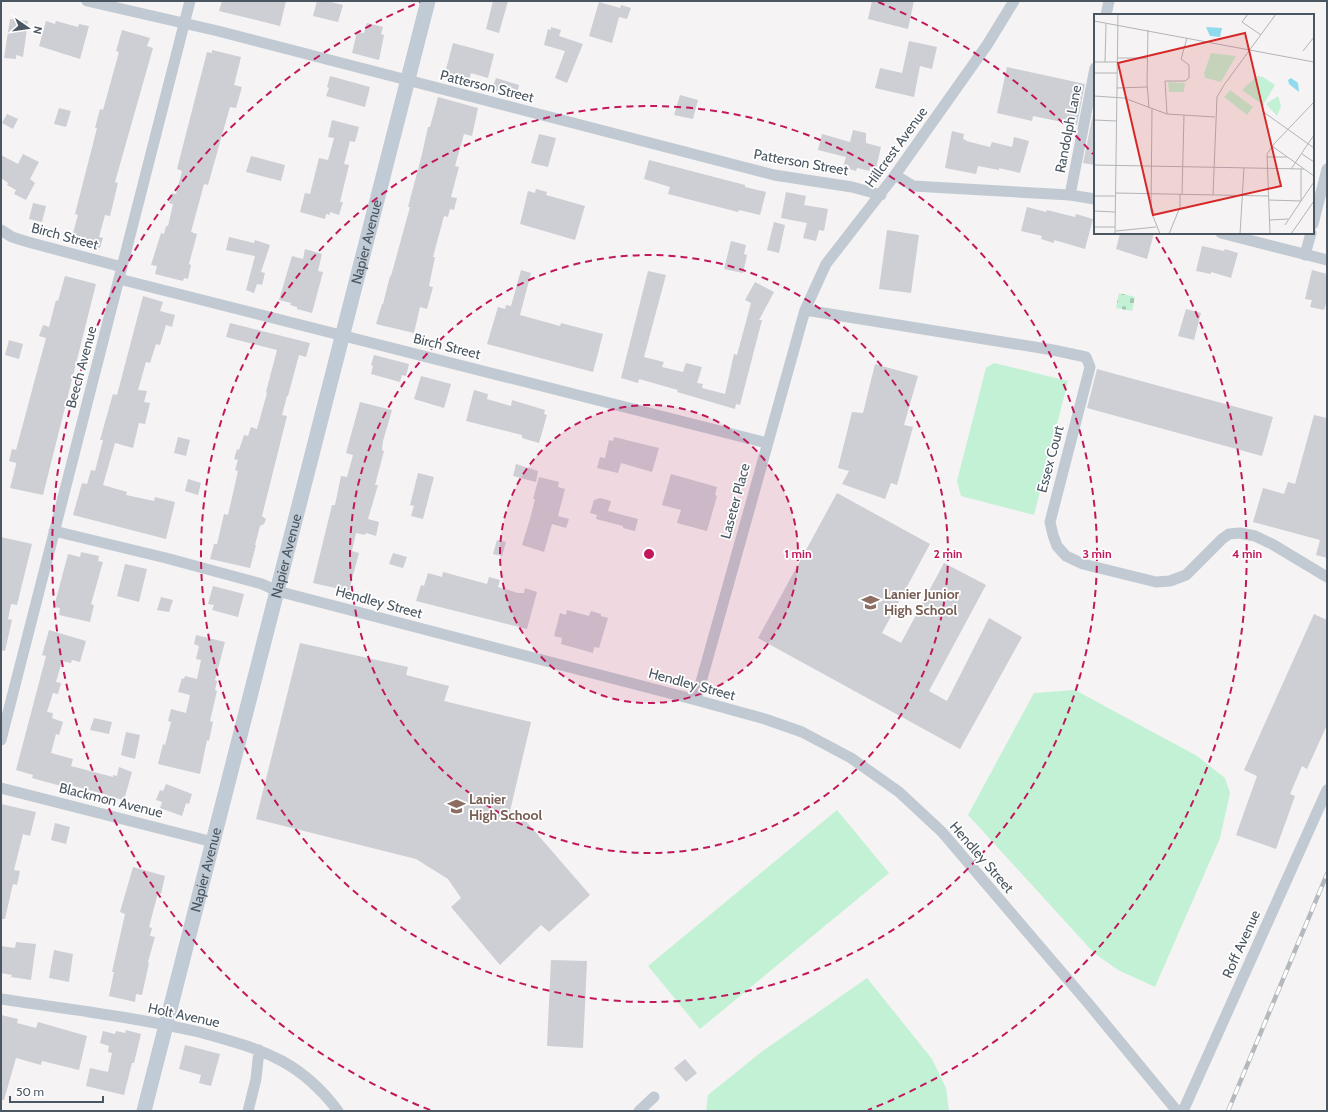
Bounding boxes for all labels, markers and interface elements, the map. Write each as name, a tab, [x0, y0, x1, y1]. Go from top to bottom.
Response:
north arrow	[8, 8, 48, 48]
inset map	[1094, 14, 1314, 234]
text: N	[30, 25, 45, 36]
street label: Patterson Street	[438, 66, 536, 106]
street label: Randolph Lane	[1051, 84, 1085, 174]
street label: Hillcrest Avenue	[861, 103, 931, 191]
street label: Patterson Street	[752, 145, 850, 179]
street label: Napier Avenue	[347, 198, 386, 286]
street label: Birch Street	[30, 218, 101, 254]
street label: Beech Avenue	[61, 324, 101, 410]
street label: Birch Street	[412, 329, 483, 363]
street label: Essex Court	[1032, 423, 1068, 495]
street label: Laseter Place	[716, 461, 754, 541]
street label: Napier Avenue	[267, 512, 305, 600]
text: 1 min	[784, 546, 812, 561]
text: 2 min	[934, 546, 962, 561]
text: 3 min	[1082, 546, 1112, 561]
text: 4 min	[1232, 546, 1262, 561]
centre of rings	[642, 547, 656, 561]
street label: Hendley Street	[334, 582, 425, 622]
place label: Lanier Junior High School	[884, 585, 960, 619]
school or university icon: Lanier Junior High School	[861, 592, 881, 612]
street label: Hendley Street	[647, 664, 738, 704]
street label: Blackmon Avenue	[57, 778, 165, 822]
place label: Lanier High School	[469, 790, 542, 824]
school or university icon: Lanier High School	[446, 797, 466, 817]
street label: Hendley Street	[946, 818, 1018, 897]
street label: Napier Avenue	[186, 826, 225, 914]
street label: Roff Avenue	[1218, 907, 1264, 981]
street label: Holt Avenue	[146, 999, 222, 1031]
scale bar	[10, 1078, 103, 1104]
text: 50 m	[16, 1084, 44, 1099]

